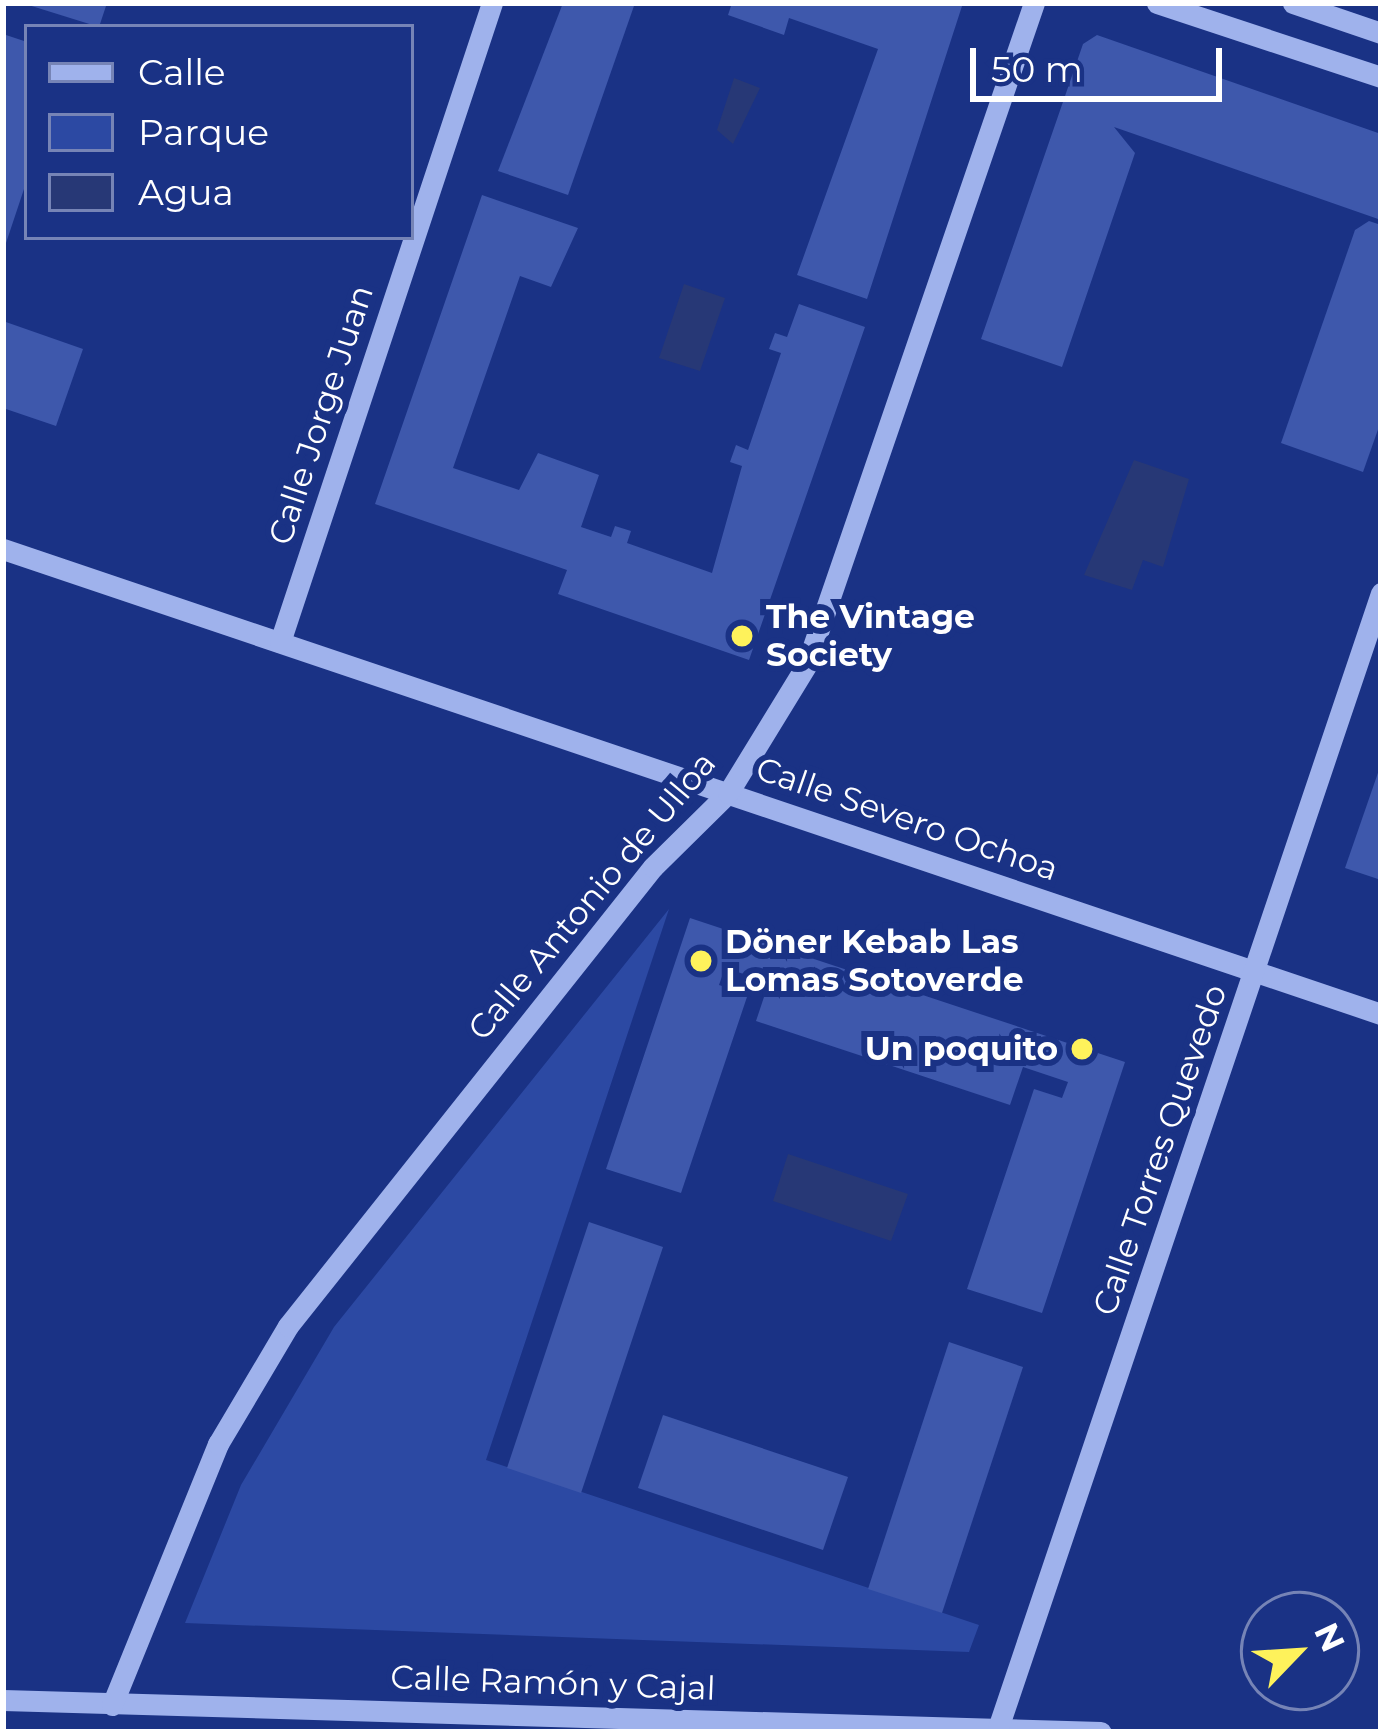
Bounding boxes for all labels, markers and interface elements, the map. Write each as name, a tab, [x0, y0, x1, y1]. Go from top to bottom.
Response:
legend	[24, 24, 414, 240]
scale bar	[976, 24, 1228, 98]
text: 50 m	[991, 47, 1083, 91]
text: Calle	[138, 50, 226, 94]
text: Parque	[138, 110, 269, 154]
text: Agua	[138, 170, 234, 214]
street label: Calle Jorge Juan	[260, 280, 382, 550]
place label: The Vintage Society	[766, 597, 975, 675]
marker: The Vintage Society	[729, 623, 755, 649]
street label: Calle Antonio de Ulloa	[460, 744, 724, 1048]
street label: Calle Severo Ochoa	[751, 749, 1063, 889]
place label: Döner Kebab Las Lomas Sotoverde	[725, 922, 1024, 1000]
marker: Döner Kebab Las Lomas Sotoverde	[688, 948, 714, 974]
street label: Calle Torres Quevedo	[1085, 979, 1235, 1321]
place label: Un poquito	[865, 1029, 1058, 1069]
marker: Un poquito	[1069, 1036, 1095, 1062]
north arrow	[1240, 1591, 1360, 1711]
text: N	[1306, 1617, 1354, 1658]
street label: Calle Ramón y Cajal	[390, 1658, 716, 1708]

